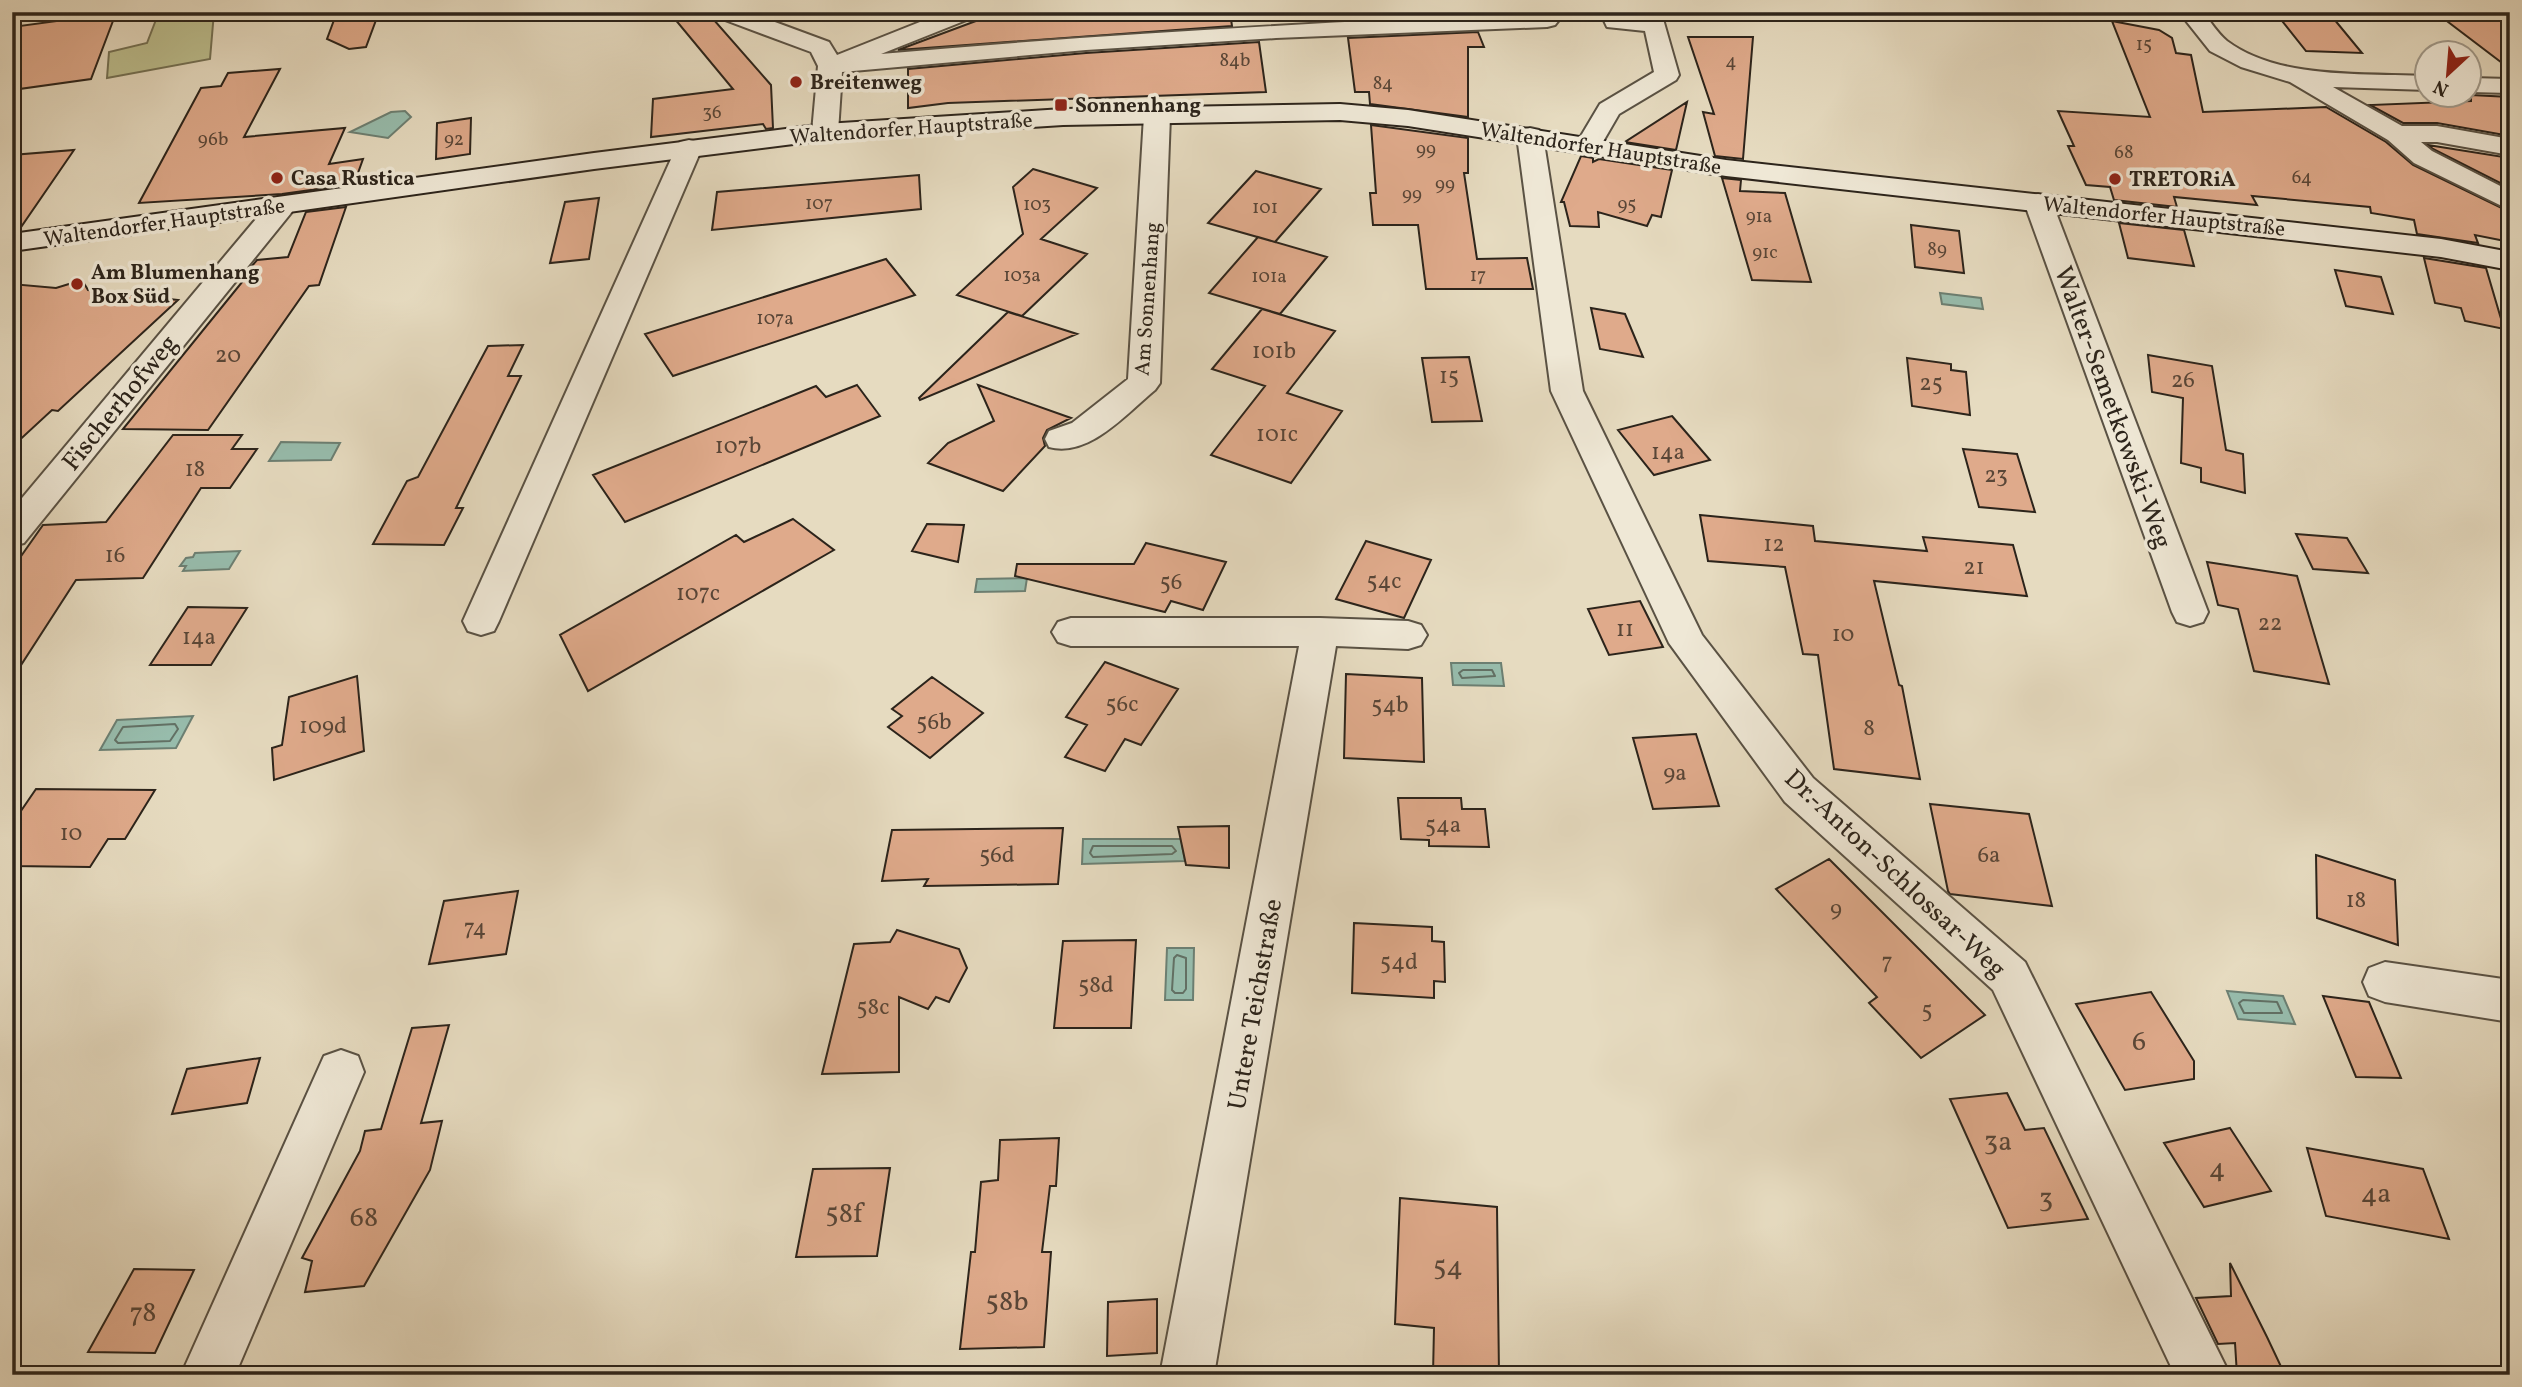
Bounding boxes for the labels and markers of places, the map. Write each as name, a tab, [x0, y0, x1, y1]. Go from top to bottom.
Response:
place label: Breitenweg	[810, 69, 922, 98]
marker: Breitenweg	[788, 74, 804, 90]
place label: Sonnenhang	[1075, 92, 1201, 121]
marker: Sonnenhang	[1053, 97, 1069, 113]
place label: Casa Rustica	[291, 165, 415, 194]
place label: TRETORiA	[2129, 166, 2236, 195]
marker: Casa Rustica	[269, 170, 285, 186]
marker: TRETORiA	[2107, 171, 2123, 187]
place label: Am Blumenhang Box Süd	[91, 259, 259, 312]
marker: Am Blumenhang Box Süd	[69, 276, 85, 292]

